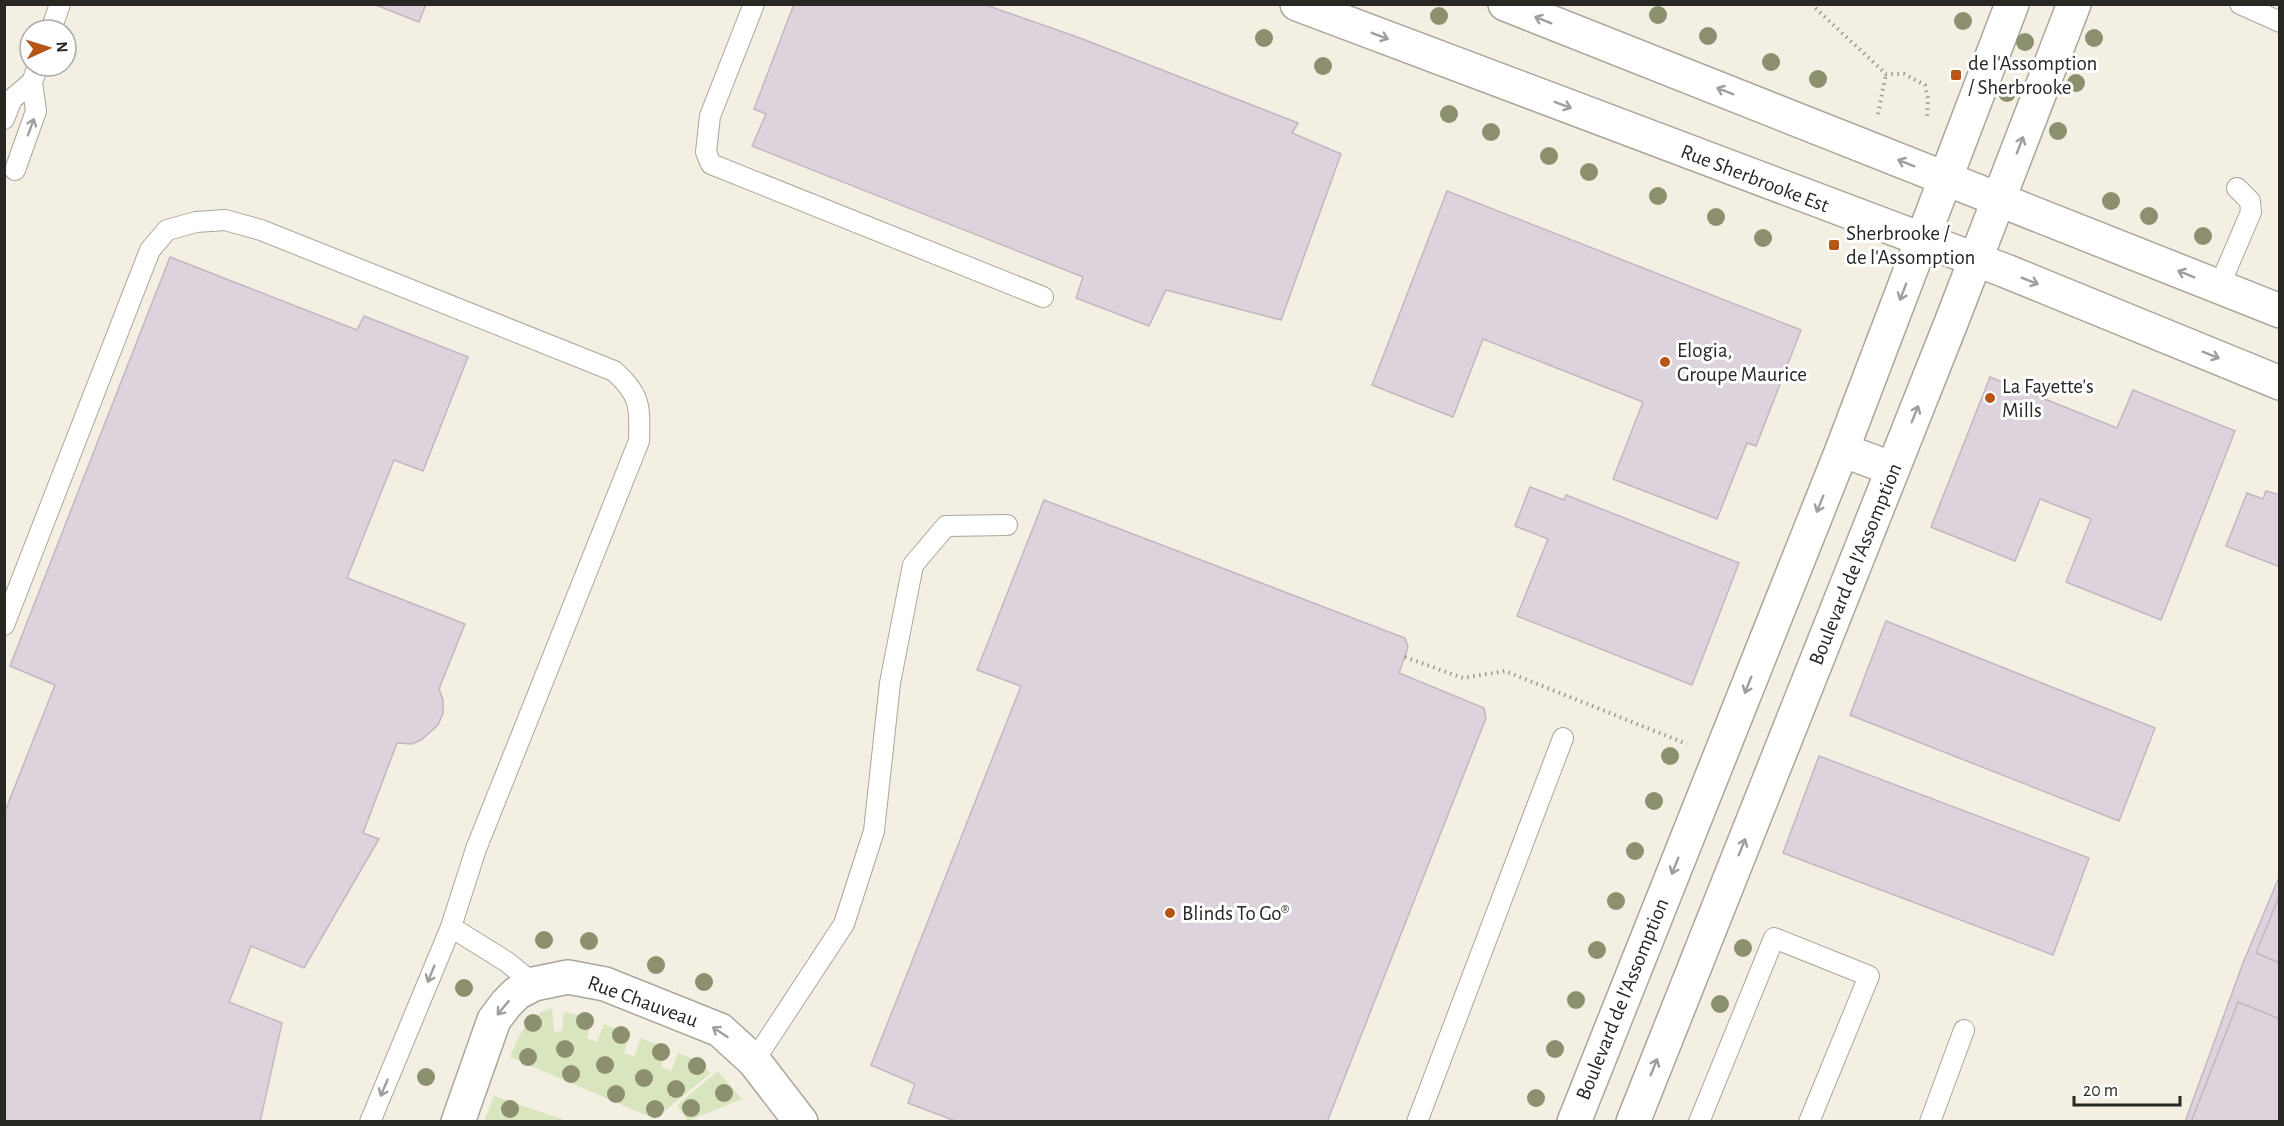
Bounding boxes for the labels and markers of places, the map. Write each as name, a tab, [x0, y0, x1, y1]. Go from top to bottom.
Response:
place label: de l'Assomption / Sherbrooke	[1968, 53, 2097, 98]
marker: de l'Assomption / Sherbrooke	[1949, 68, 1963, 82]
place label: Sherbrooke / de l'Assomption	[1846, 223, 1975, 268]
marker: Sherbrooke / de l'Assomption	[1827, 238, 1841, 252]
place label: Elogia, Groupe Maurice	[1677, 340, 1807, 385]
marker: Elogia, Groupe Maurice	[1658, 355, 1672, 369]
place label: La Fayette's Mills	[2002, 376, 2094, 421]
marker: La Fayette's Mills	[1983, 391, 1997, 405]
place label: Blinds To Go®	[1182, 903, 1290, 924]
marker: Blinds To Go®	[1163, 906, 1177, 920]

